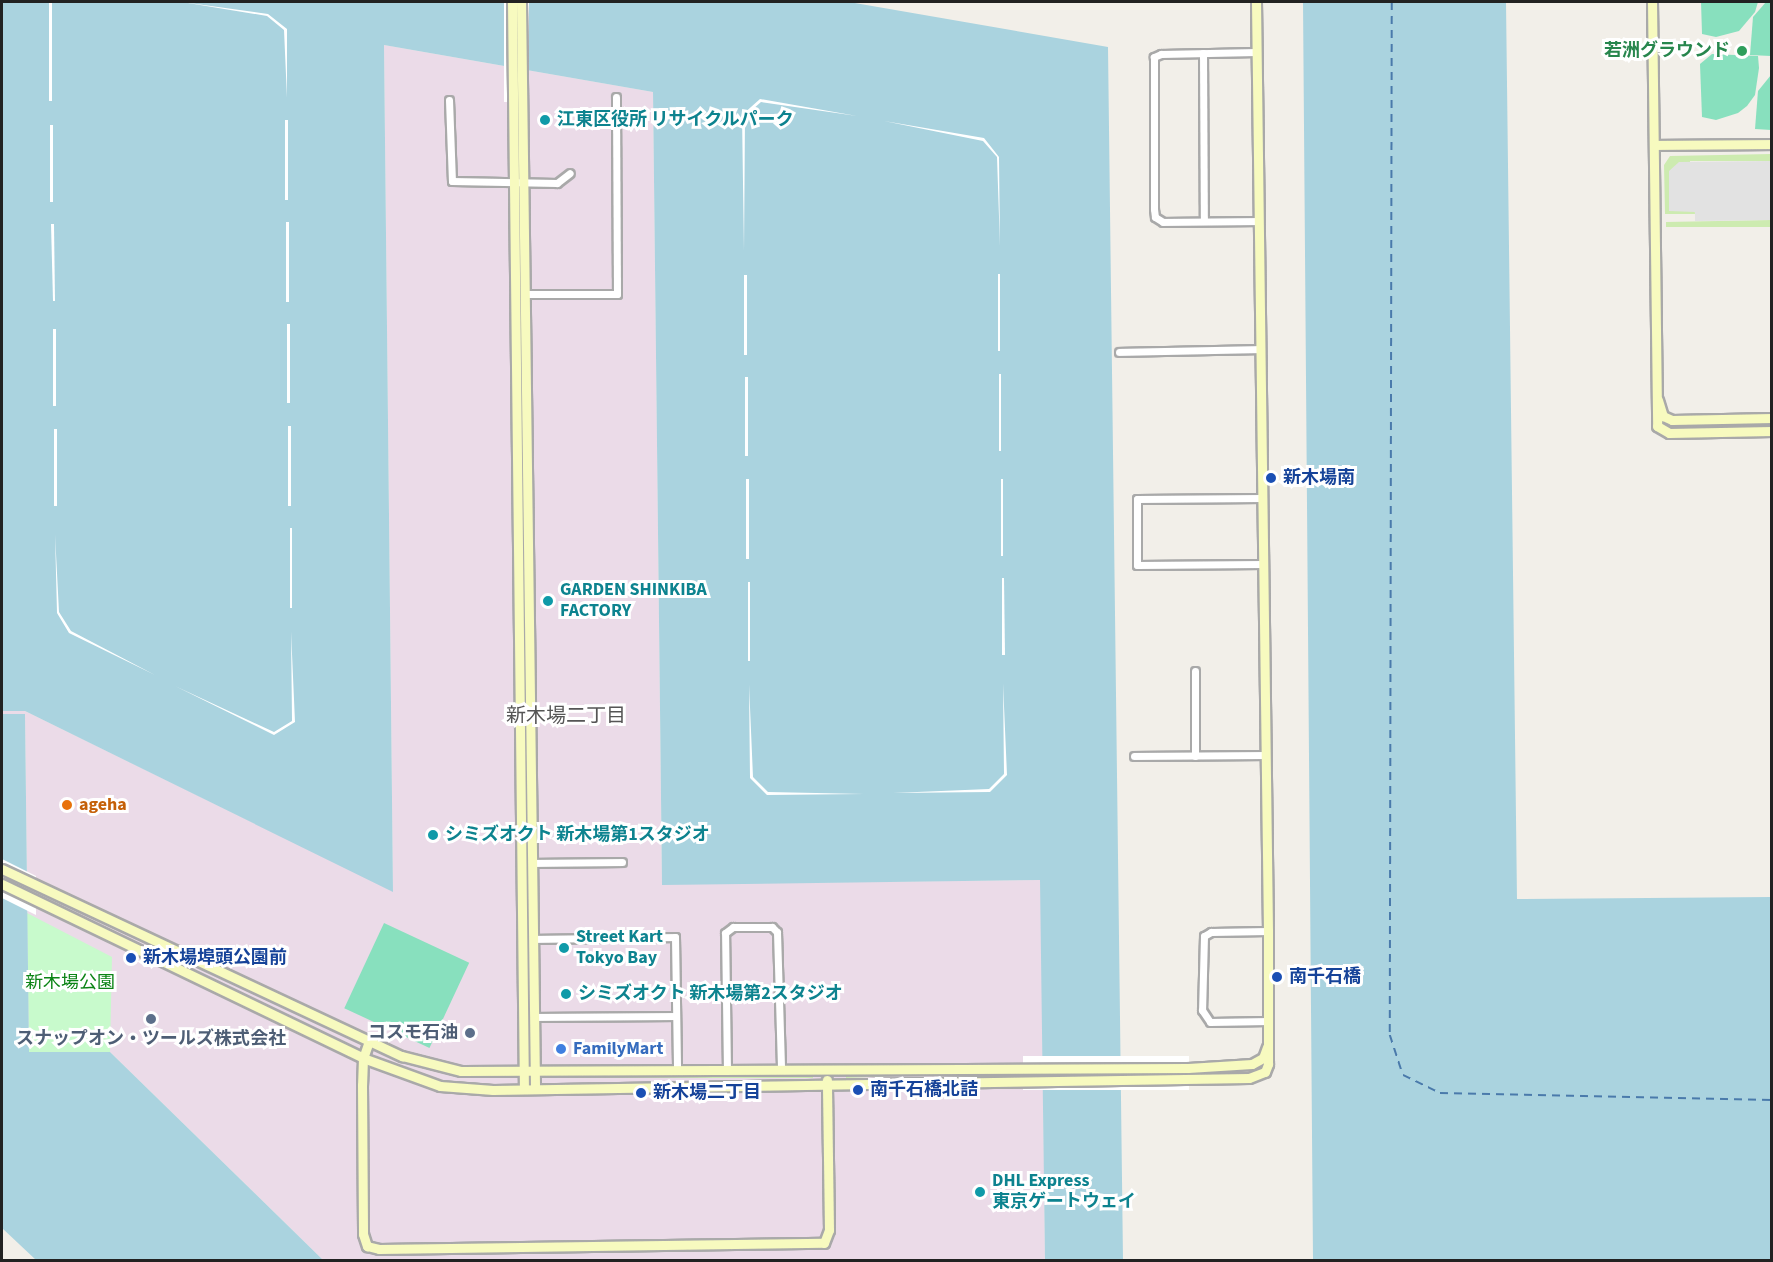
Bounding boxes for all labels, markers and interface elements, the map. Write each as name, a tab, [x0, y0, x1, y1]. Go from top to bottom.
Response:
place label: 若洲グラウンド	[1604, 40, 1730, 62]
marker: 若洲グラウンド	[1735, 44, 1749, 58]
place label: 江東区役所 リサイクルパーク	[557, 109, 795, 131]
marker: 江東区役所 リサイクルパーク	[538, 113, 552, 127]
place label: 新木場南	[1283, 467, 1355, 489]
marker: 新木場南	[1264, 471, 1278, 485]
place label: GARDEN SHINKIBA FACTORY	[560, 580, 707, 622]
marker: GARDEN SHINKIBA FACTORY	[541, 594, 555, 608]
district label: 新木場二丁目	[506, 704, 626, 728]
place label: ageha	[79, 794, 127, 816]
marker: ageha	[60, 798, 74, 812]
place label: シミズオクト 新木場第1スタジオ	[445, 824, 710, 846]
marker: シミズオクト 新木場第1スタジオ	[426, 828, 440, 842]
place label: Street Kart Tokyo Bay	[576, 927, 663, 970]
marker: Street Kart Tokyo Bay	[557, 941, 571, 955]
place label: 新木場埠頭公園前	[143, 947, 287, 969]
marker: 新木場埠頭公園前	[124, 951, 138, 965]
place label: 南千石橋	[1289, 966, 1361, 988]
marker: 南千石橋	[1270, 970, 1284, 984]
park label: 新木場公園	[25, 972, 115, 994]
place label: シミズオクト 新木場第2スタジオ	[578, 983, 843, 1005]
marker: シミズオクト 新木場第2スタジオ	[559, 987, 573, 1001]
marker: スナップオン・ツールズ株式会社	[144, 1012, 158, 1026]
place label: コスモ石油	[368, 1022, 458, 1044]
marker: コスモ石油	[463, 1026, 477, 1040]
place label: スナップオン・ツールズ株式会社	[16, 1028, 286, 1050]
place label: FamilyMart	[573, 1038, 663, 1060]
marker: FamilyMart	[554, 1042, 568, 1056]
place label: 南千石橋北詰	[870, 1079, 978, 1101]
place label: 新木場二丁目	[653, 1082, 761, 1104]
marker: 南千石橋北詰	[851, 1083, 865, 1097]
marker: 新木場二丁目	[634, 1086, 648, 1100]
place label: DHL Express 東京ゲートウェイ	[992, 1171, 1136, 1214]
marker: DHL Express 東京ゲートウェイ	[973, 1185, 987, 1199]

